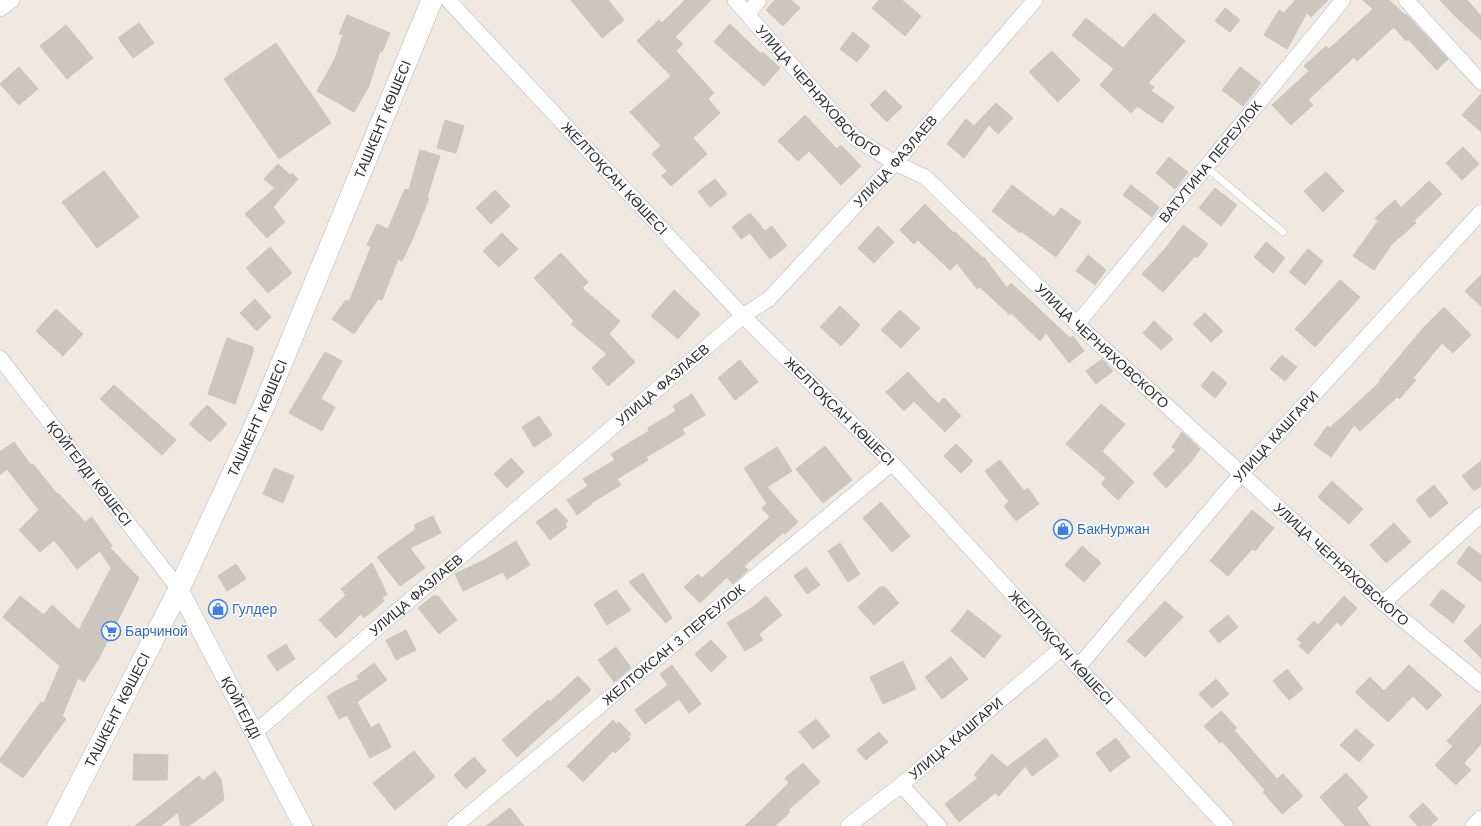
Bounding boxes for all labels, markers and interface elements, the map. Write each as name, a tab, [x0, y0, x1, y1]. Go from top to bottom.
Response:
street label: УЛИЦА ЧЕРНЯХОВСКОГО	[753, 22, 884, 160]
street label: ТАШКЕНТ КӨШЕСІ	[351, 58, 414, 181]
street label: ВАТУТИНА ПЕРЕУЛОК	[1156, 97, 1265, 226]
street label: УЛИЦА ФАЗЛАЕВ	[851, 112, 940, 210]
street label: ЖЕЛТОҚСАН КӨШЕСІ	[558, 119, 671, 238]
street label: УЛИЦА ЧЕРНЯХОВСКОГО	[1032, 280, 1172, 412]
street label: УЛИЦА ФАЗЛАЕВ	[613, 340, 712, 429]
street label: ЖЕЛТОҚСАН КӨШЕСІ	[781, 354, 898, 469]
street label: ТАШКЕНТ КӨШЕСІ	[224, 357, 290, 479]
street label: УЛИЦА КАШГАРИ	[1230, 387, 1321, 485]
street label: ҚОЙГЕЛДІ КӨШЕСІ	[44, 418, 135, 529]
street label: УЛИЦА ЧЕРНЯХОВСКОГО	[1271, 500, 1412, 629]
shop icon: БакНуржан	[1052, 518, 1074, 540]
place label: БакНуржан	[1077, 521, 1150, 537]
street label: УЛИЦА ФАЗЛАЕВ	[366, 551, 466, 639]
street label: ЖЕЛТОКСАН 3 ПЕРЕУЛОК	[599, 580, 748, 708]
street label: ЖЕЛТОҚСАН КӨШЕСІ	[1006, 588, 1117, 708]
shop icon: Гулдер	[207, 598, 229, 620]
place label: Гулдер	[232, 601, 277, 617]
supermarket icon: Барчиной	[100, 620, 122, 642]
place label: Барчиной	[125, 623, 188, 639]
street label: ТАШКЕНТ КӨШЕСІ	[81, 650, 153, 770]
street label: ҚОЙГЕЛДІ	[218, 674, 264, 742]
street label: УЛИЦА КАШГАРИ	[906, 694, 1006, 783]

